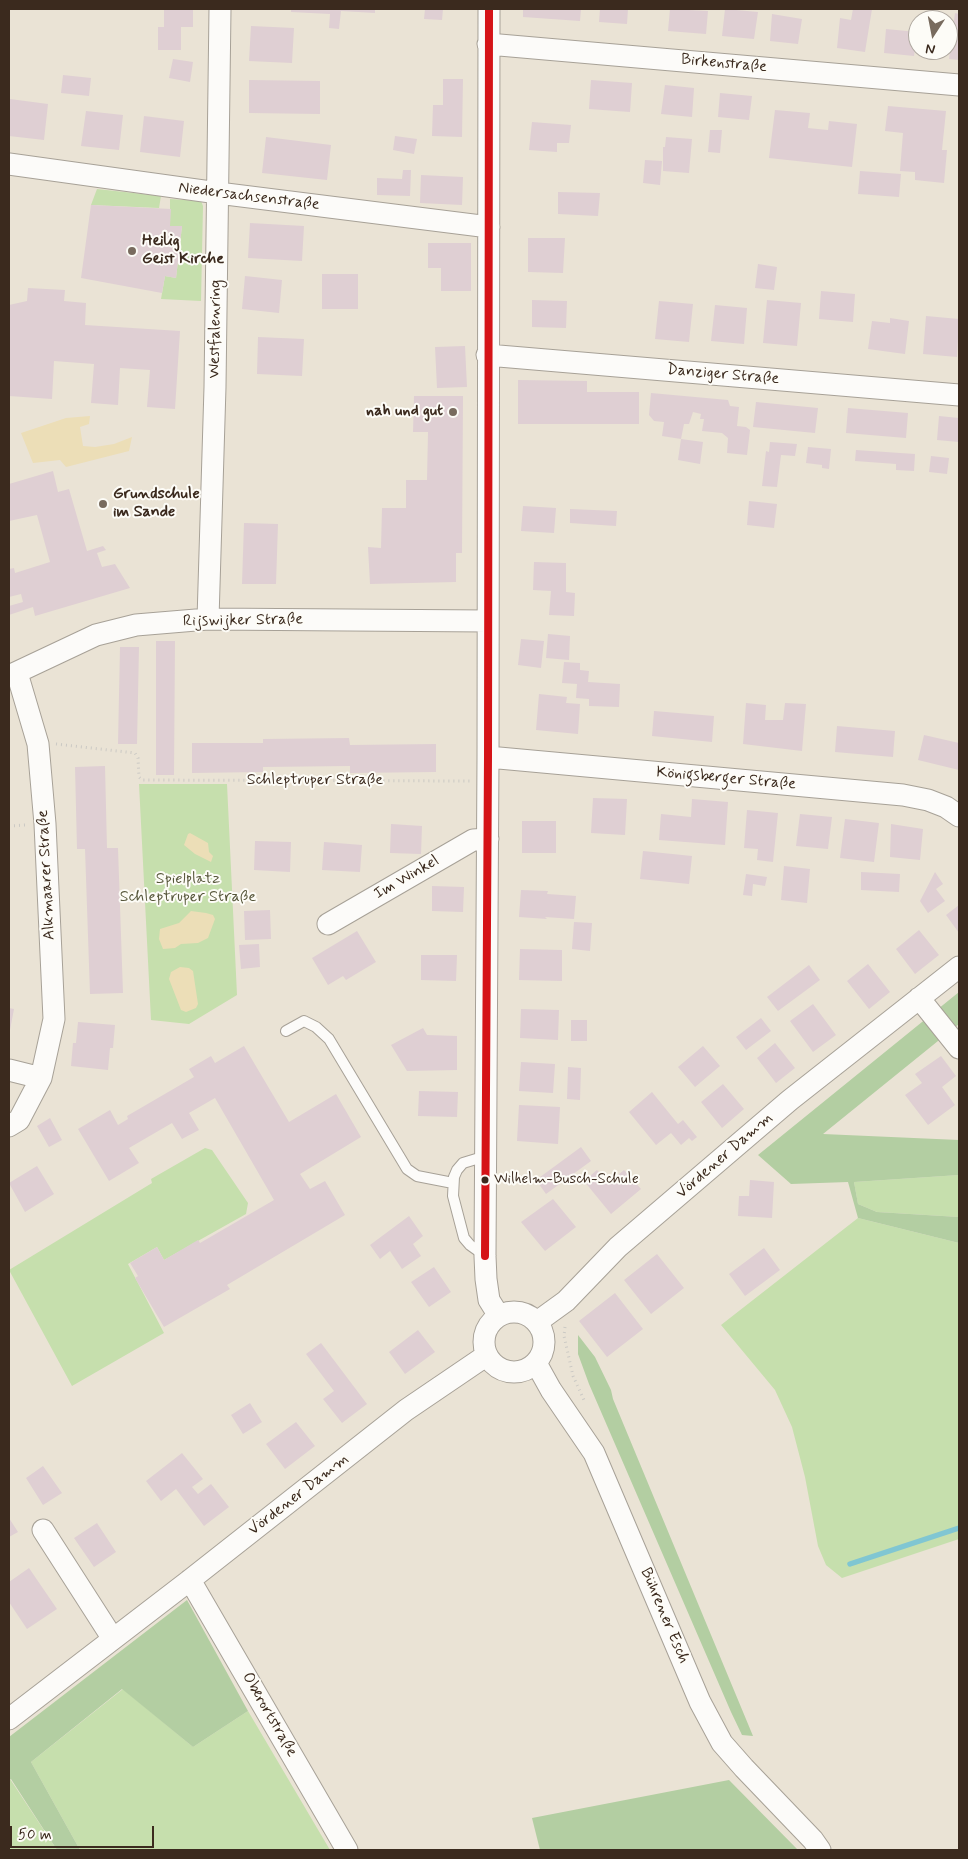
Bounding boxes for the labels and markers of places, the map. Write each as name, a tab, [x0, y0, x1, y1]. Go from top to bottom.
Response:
place label: Heilig Geist Kirche	[142, 232, 224, 270]
marker: Heilig Geist Kirche	[126, 245, 138, 257]
place label: nah und gut	[366, 402, 443, 422]
marker: nah und gut	[447, 406, 459, 418]
place label: Grundschule im Sande	[113, 485, 200, 523]
marker: Grundschule im Sande	[97, 498, 109, 510]
place label: Wilhelm-Busch-Schule	[494, 1171, 639, 1189]
marker: Wilhelm-Busch-Schule	[480, 1175, 490, 1185]

